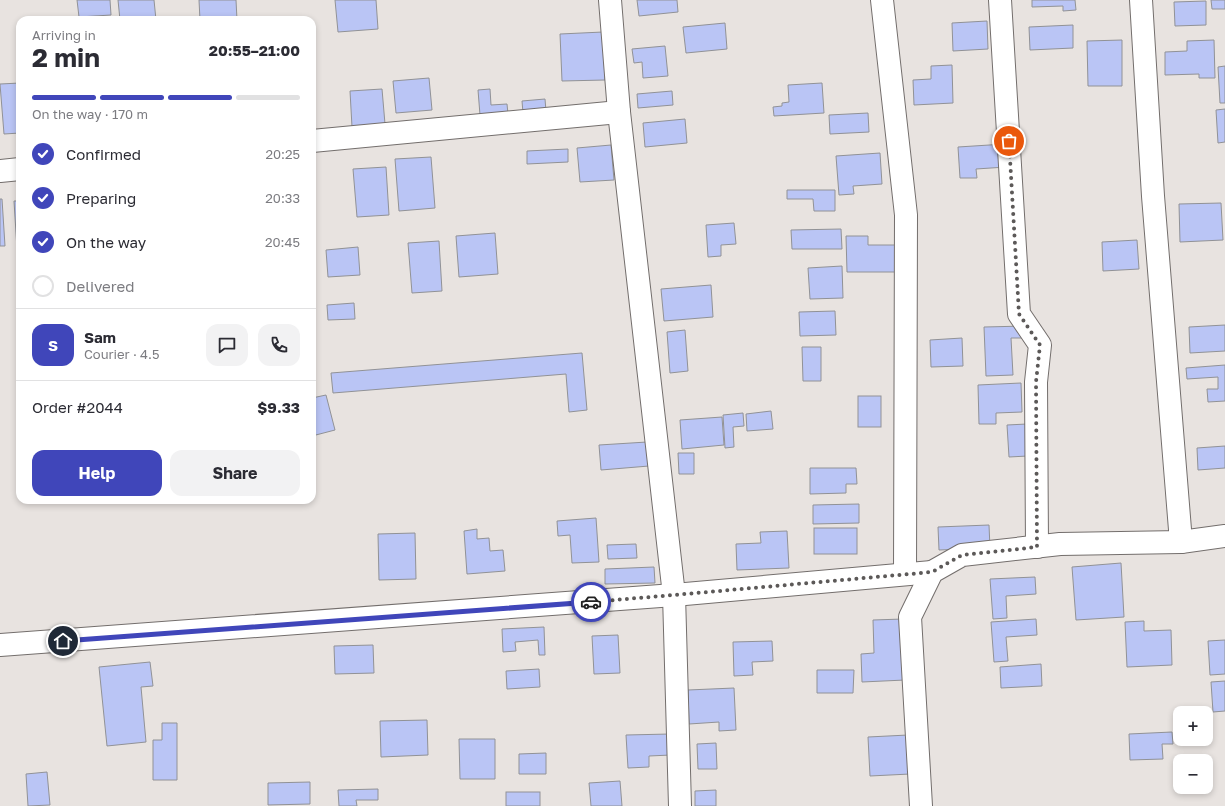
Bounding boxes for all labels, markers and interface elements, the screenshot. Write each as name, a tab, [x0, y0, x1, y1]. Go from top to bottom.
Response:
text: Arriving in	[32, 27, 96, 43]
text: 20:55–21:00	[209, 41, 300, 59]
text: 2 min	[32, 42, 100, 73]
text: On the way · 170 m	[32, 106, 148, 122]
pin	[992, 124, 1026, 158]
icon: bag	[998, 130, 1020, 152]
icon: check	[32, 143, 54, 165]
text: Confirmed	[66, 145, 141, 163]
text: 20:25	[265, 146, 300, 162]
icon: check	[32, 187, 54, 209]
text: Preparing	[66, 189, 136, 207]
text: 20:33	[265, 190, 300, 206]
icon: check	[32, 231, 54, 253]
text: On the way	[66, 233, 146, 251]
text: 20:45	[265, 234, 300, 250]
text: Delivered	[66, 277, 134, 295]
button: chat	[206, 324, 248, 366]
button: phone	[258, 324, 300, 366]
text: Sam	[84, 328, 116, 346]
text: S	[48, 336, 58, 354]
text: Courier · 4.5	[84, 346, 159, 362]
text: Order #2044	[32, 398, 123, 416]
text: $9.33	[257, 398, 300, 416]
button: Help	[32, 450, 162, 496]
button: Share	[170, 450, 300, 496]
courier	[571, 582, 611, 622]
icon: car	[580, 591, 602, 613]
pin	[46, 624, 80, 658]
icon: home	[52, 630, 74, 652]
map controls	[1173, 706, 1213, 794]
button: +	[1173, 706, 1213, 746]
button: −	[1173, 754, 1213, 794]

